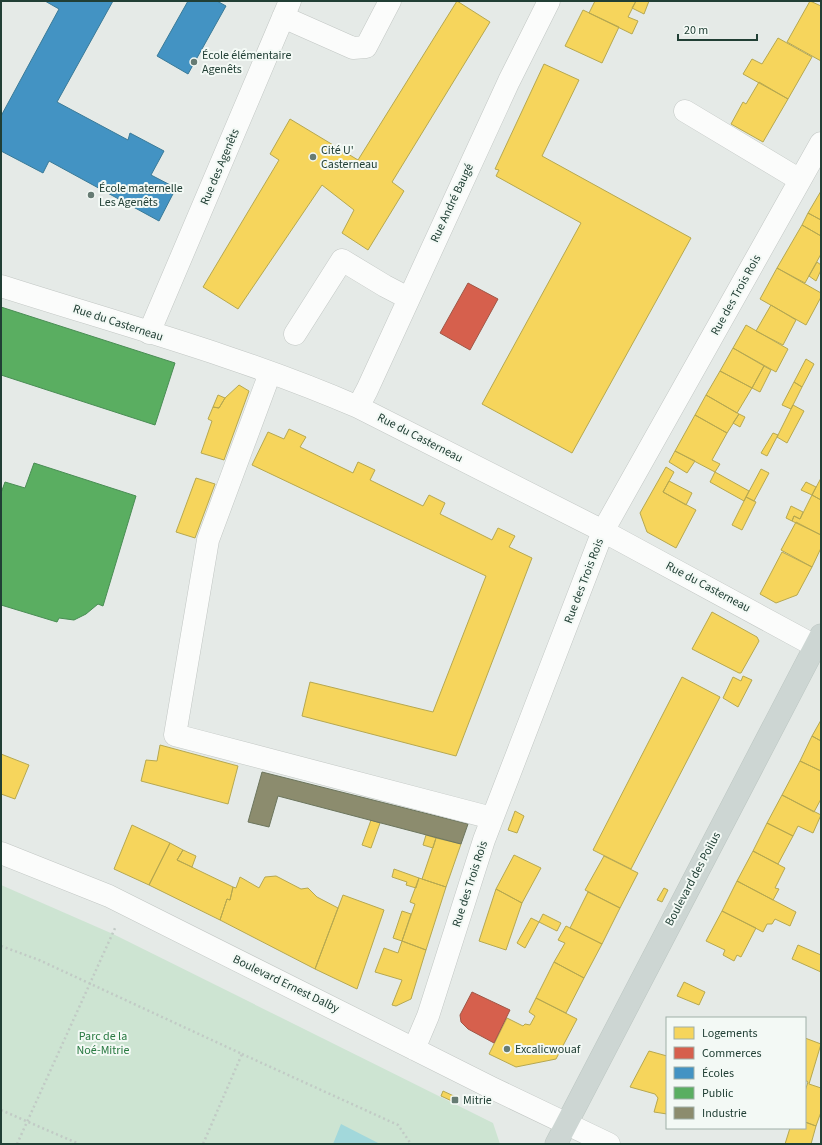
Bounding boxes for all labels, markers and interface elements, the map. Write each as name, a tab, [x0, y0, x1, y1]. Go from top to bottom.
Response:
scale bar	[678, 16, 757, 42]
text: 20 m	[684, 22, 708, 39]
place label: École élémentaire Agenêts	[202, 47, 292, 78]
marker: École élémentaire Agenêts	[189, 57, 199, 67]
street label: Rue des Agenêts	[196, 126, 244, 208]
place label: Cité U' Casterneau	[321, 142, 378, 173]
marker: Cité U' Casterneau	[308, 152, 318, 162]
street label: Rue André Baugé	[426, 161, 478, 245]
place label: École maternelle Les Agenêts	[99, 180, 183, 211]
marker: École maternelle Les Agenêts	[86, 190, 96, 200]
street label: Rue des Trois Rois	[707, 252, 765, 338]
street label: Rue du Casterneau	[71, 300, 165, 346]
street label: Rue du Casterneau	[374, 409, 466, 467]
street label: Rue des Trois Rois	[560, 536, 608, 626]
street label: Rue du Casterneau	[663, 557, 753, 617]
street label: Boulevard des Poilus	[661, 829, 725, 929]
street label: Rue des Trois Rois	[448, 839, 492, 929]
street label: Boulevard Ernest Dalby	[230, 951, 342, 1017]
legend	[666, 1017, 806, 1129]
text: Logements	[702, 1025, 757, 1042]
park label: Parc de la Noé-Mitrie	[77, 1028, 129, 1059]
place label: Excalicwouaf	[515, 1041, 581, 1058]
marker: Excalicwouaf	[502, 1044, 512, 1054]
text: Commerces	[702, 1045, 761, 1062]
text: Écoles	[702, 1065, 734, 1082]
text: Public	[702, 1085, 734, 1102]
place label: Mitrie	[463, 1092, 492, 1109]
marker: Mitrie	[450, 1095, 460, 1105]
text: Industrie	[702, 1105, 747, 1122]

